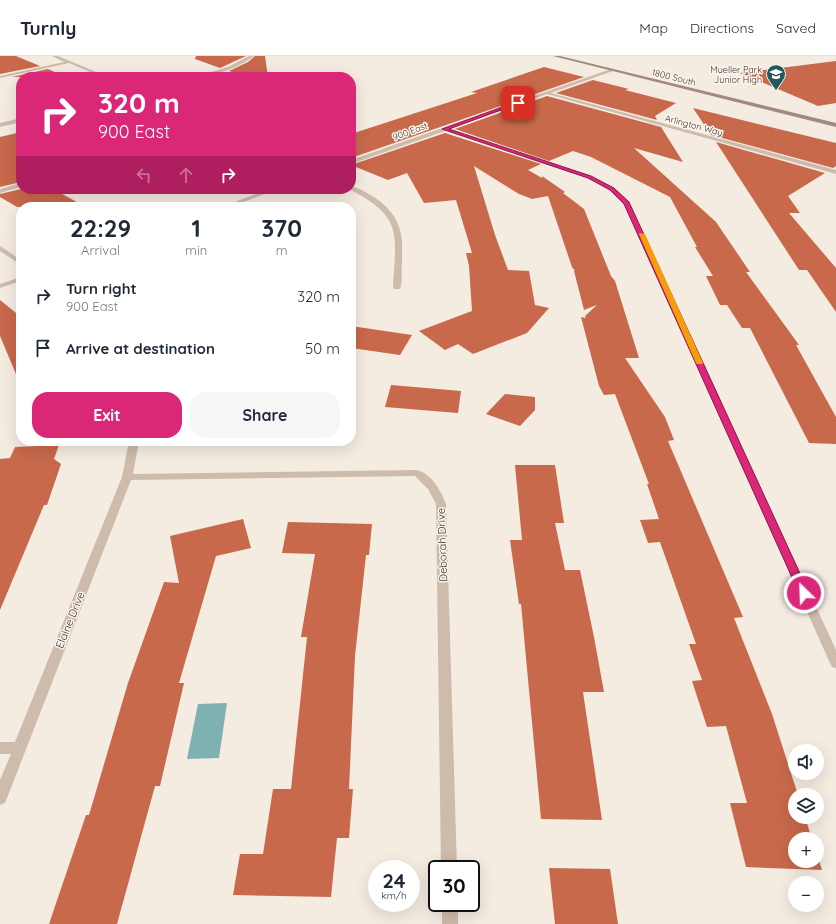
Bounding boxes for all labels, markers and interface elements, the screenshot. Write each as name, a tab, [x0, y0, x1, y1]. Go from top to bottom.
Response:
text: Turnly	[20, 16, 76, 40]
text: Map	[639, 19, 668, 37]
text: Directions	[690, 19, 754, 37]
text: Saved	[776, 19, 816, 37]
school or university icon: Mueller Park Junior High	[765, 63, 787, 91]
place label: Mueller Park Junior High	[710, 64, 762, 85]
street label: 1800 South	[651, 66, 697, 88]
text: 320 m	[98, 85, 180, 120]
pin	[501, 86, 535, 120]
icon: right	[32, 88, 84, 140]
icon: arrive	[507, 92, 529, 114]
street label: Arlington Way	[664, 112, 724, 138]
text: 900 East	[98, 120, 170, 143]
street label: 900 East	[391, 120, 429, 142]
icon: left	[133, 164, 155, 186]
icon: ahead	[175, 164, 197, 186]
icon: right	[217, 164, 239, 186]
text: 22:29	[70, 213, 131, 243]
text: 1	[192, 213, 201, 243]
text: 370	[261, 213, 302, 243]
text: Arrival	[81, 242, 120, 258]
text: min	[185, 242, 207, 258]
text: m	[276, 242, 288, 258]
text: Turn right	[66, 279, 137, 298]
icon: right	[32, 285, 54, 307]
text: 320 m	[297, 287, 340, 306]
text: 900 East	[66, 298, 118, 314]
icon: arrive	[32, 337, 54, 359]
text: Arrive at destination	[66, 339, 215, 358]
text: 50 m	[305, 339, 340, 358]
button: Exit	[32, 392, 182, 438]
button: Share	[190, 392, 340, 438]
street label: Deborah Drive	[434, 508, 450, 582]
position arrow	[783, 572, 825, 614]
street label: Elaine Drive	[52, 590, 88, 650]
map controls	[788, 744, 824, 912]
button: sound	[788, 744, 824, 780]
button: layers	[788, 788, 824, 824]
button: +	[788, 832, 824, 868]
speed limit sign: 30	[428, 860, 480, 912]
text: 24	[382, 868, 406, 893]
button: −	[788, 876, 824, 912]
text: km/h	[381, 889, 407, 902]

